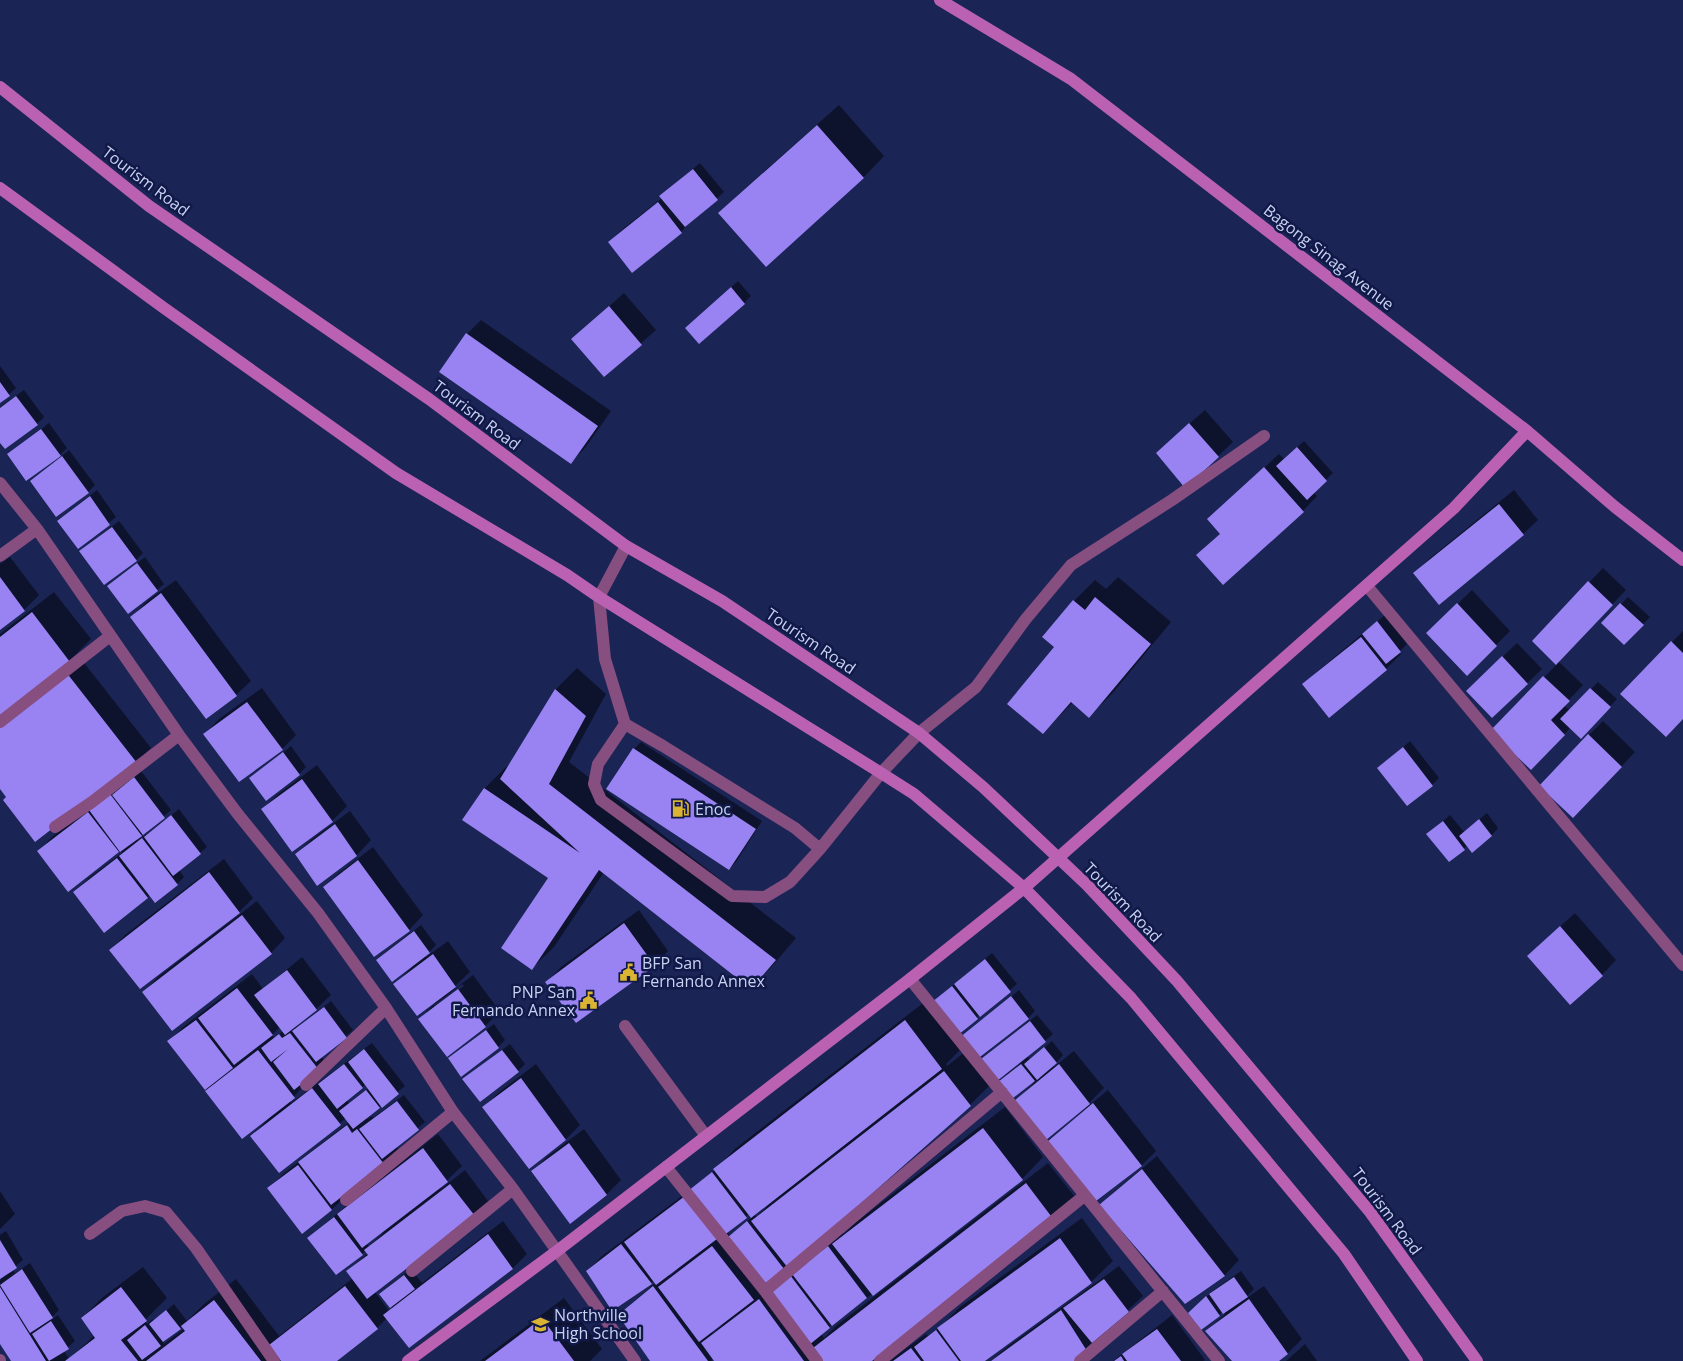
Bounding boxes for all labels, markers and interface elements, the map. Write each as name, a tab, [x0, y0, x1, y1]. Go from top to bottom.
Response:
street label: Tourism Road	[98, 141, 194, 221]
street label: Bagong Sinag Avenue	[1259, 199, 1399, 315]
street label: Tourism Road	[429, 375, 525, 455]
street label: Tourism Road	[762, 603, 860, 679]
place label: Enoc	[695, 798, 731, 820]
fuel station icon: Enoc	[671, 799, 691, 819]
street label: Tourism Road	[1079, 857, 1167, 947]
place label: BFP San Fernando Annex	[642, 952, 766, 992]
public building icon: BFP San Fernando Annex	[618, 962, 638, 982]
place label: PNP San Fernando Annex	[452, 981, 576, 1021]
public building icon: PNP San Fernando Annex	[579, 991, 599, 1011]
street label: Tourism Road	[1347, 1163, 1427, 1259]
place label: Northville High School	[554, 1304, 642, 1344]
school or university icon: Northville High School	[530, 1314, 550, 1334]

